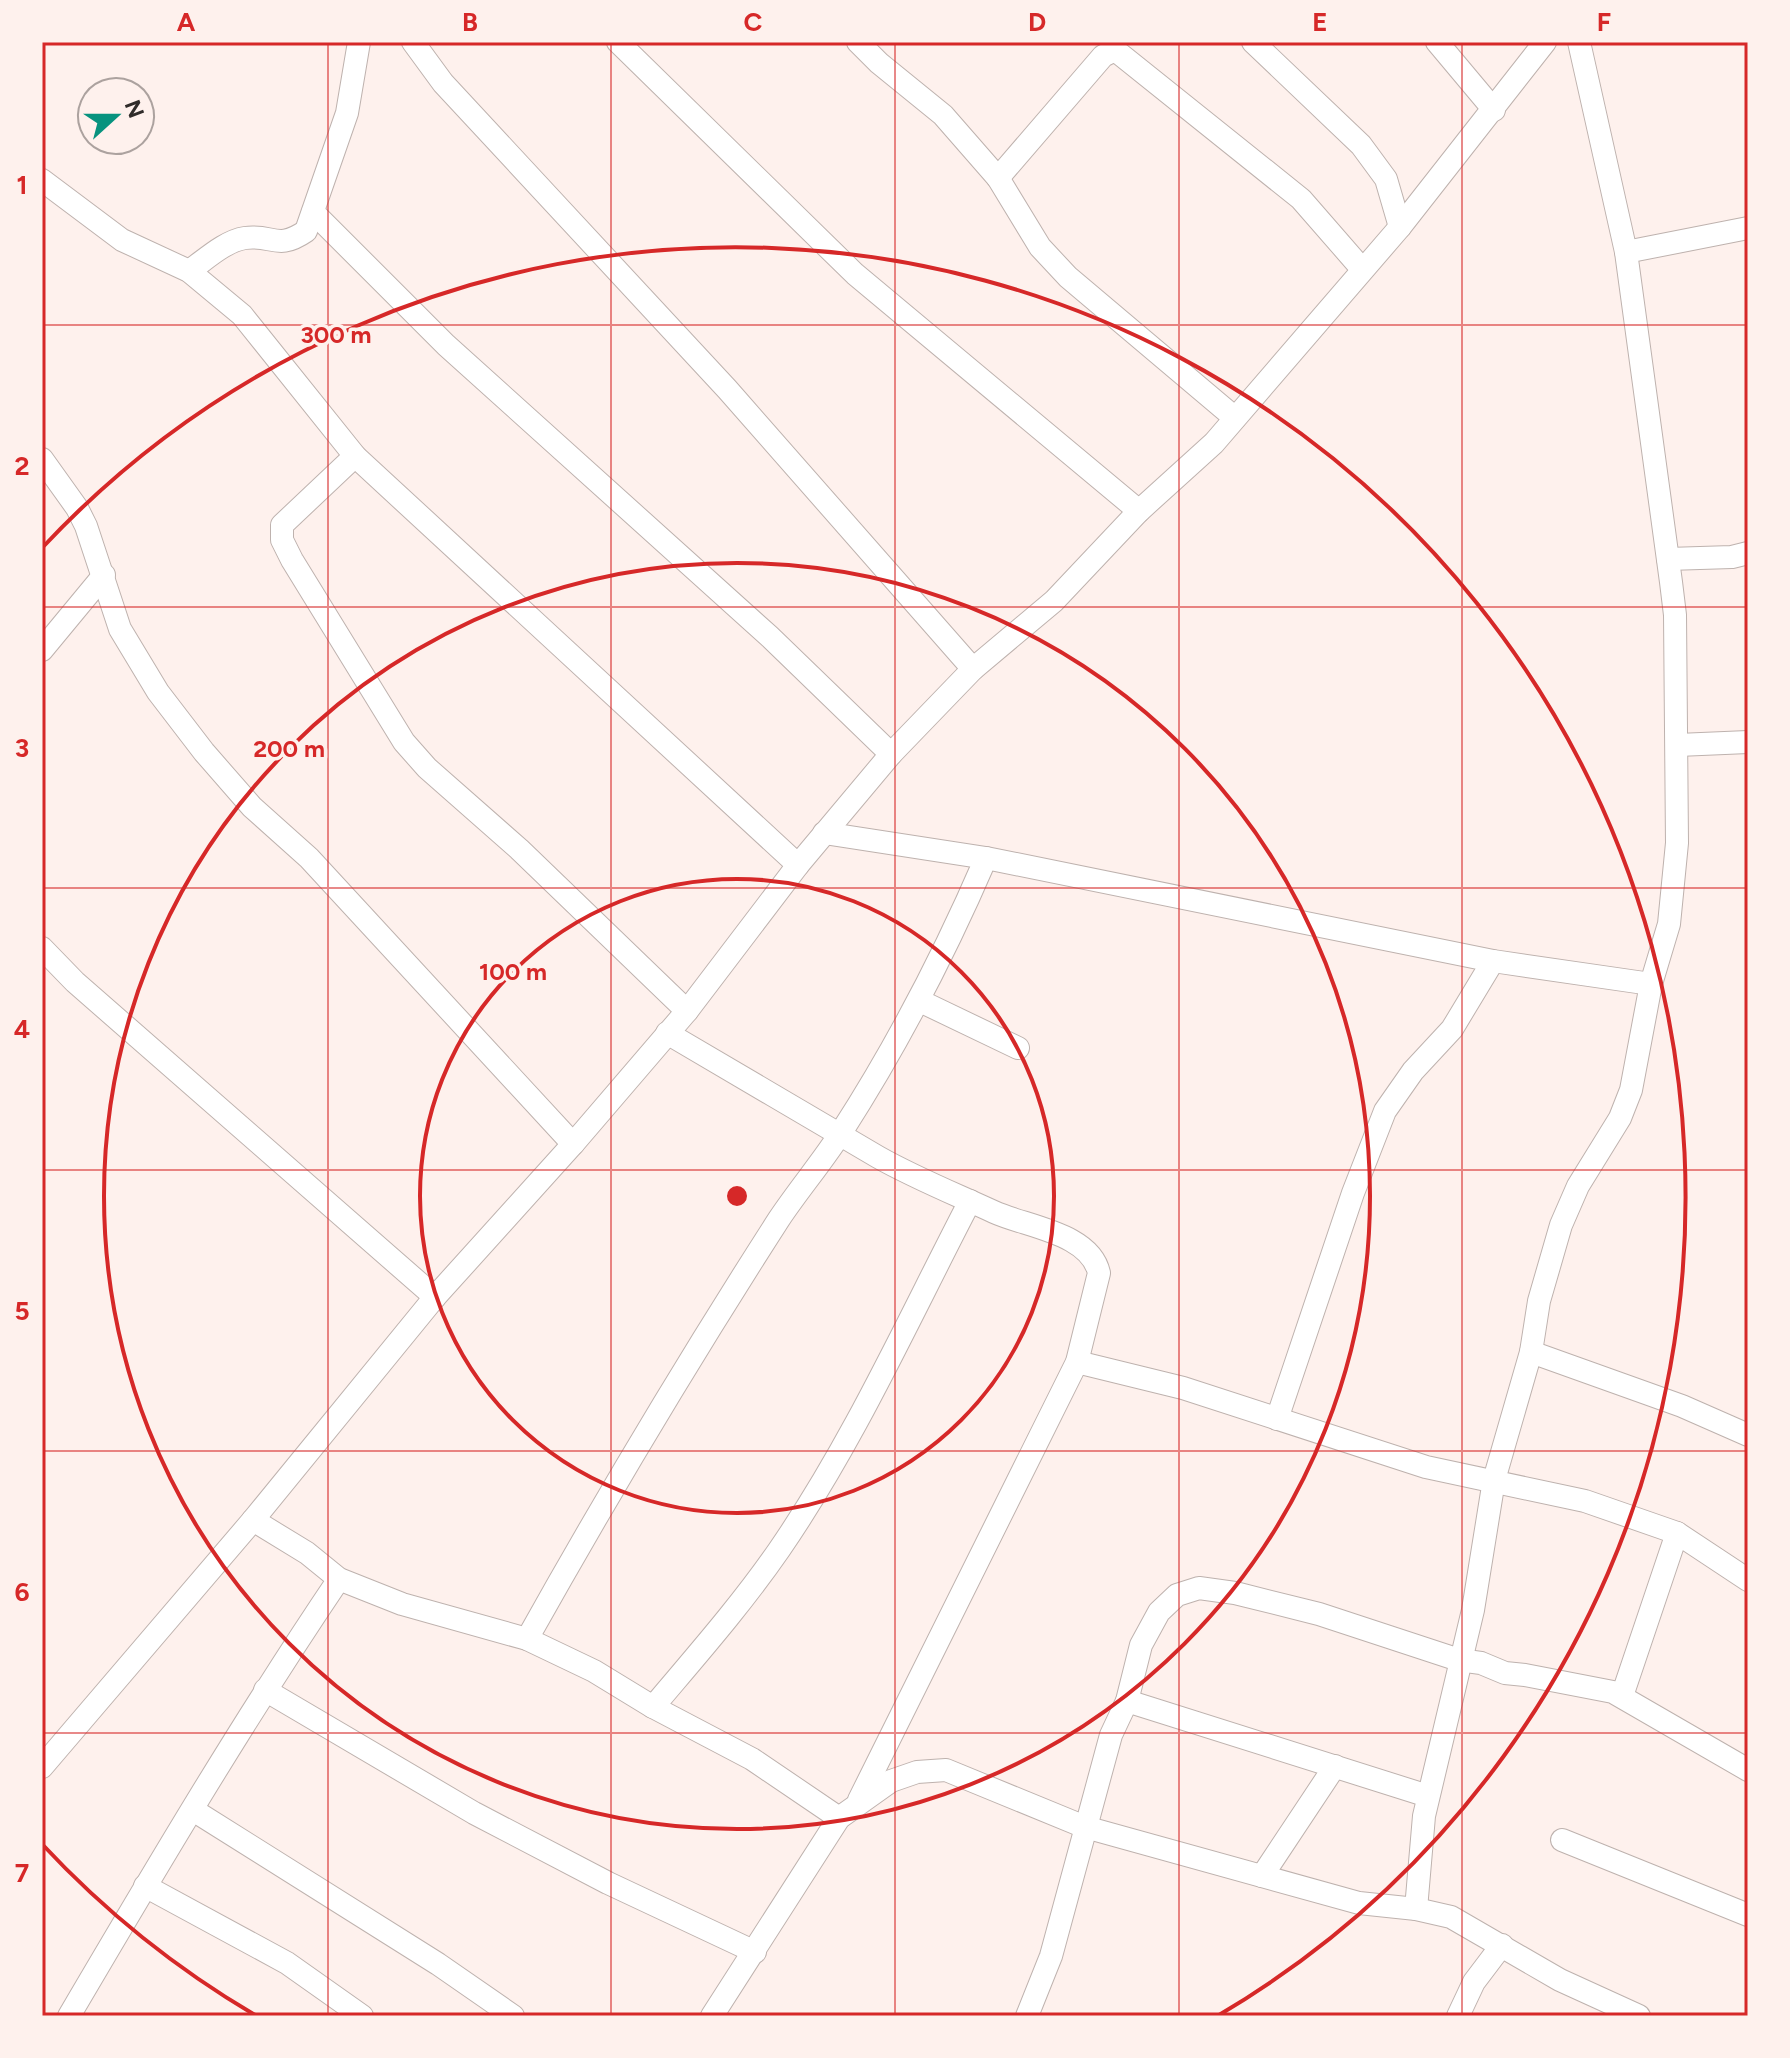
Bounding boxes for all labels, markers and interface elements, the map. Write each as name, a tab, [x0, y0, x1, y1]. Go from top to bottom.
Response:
text: A	[177, 6, 196, 38]
text: B	[462, 6, 478, 38]
text: C	[744, 6, 763, 38]
text: D	[1028, 6, 1046, 38]
text: E	[1312, 6, 1328, 38]
text: F	[1597, 6, 1611, 38]
north arrow	[76, 76, 156, 156]
text: N	[119, 96, 150, 122]
text: 1	[17, 169, 27, 201]
text: 300 m	[300, 320, 372, 349]
text: 2	[14, 450, 30, 482]
text: 3	[15, 732, 29, 764]
text: 200 m	[253, 734, 325, 763]
text: 100 m	[479, 957, 547, 986]
text: 4	[14, 1013, 30, 1045]
centre of rings	[723, 1182, 751, 1210]
text: 5	[14, 1295, 30, 1327]
text: 6	[14, 1576, 30, 1608]
text: 7	[15, 1857, 29, 1889]

